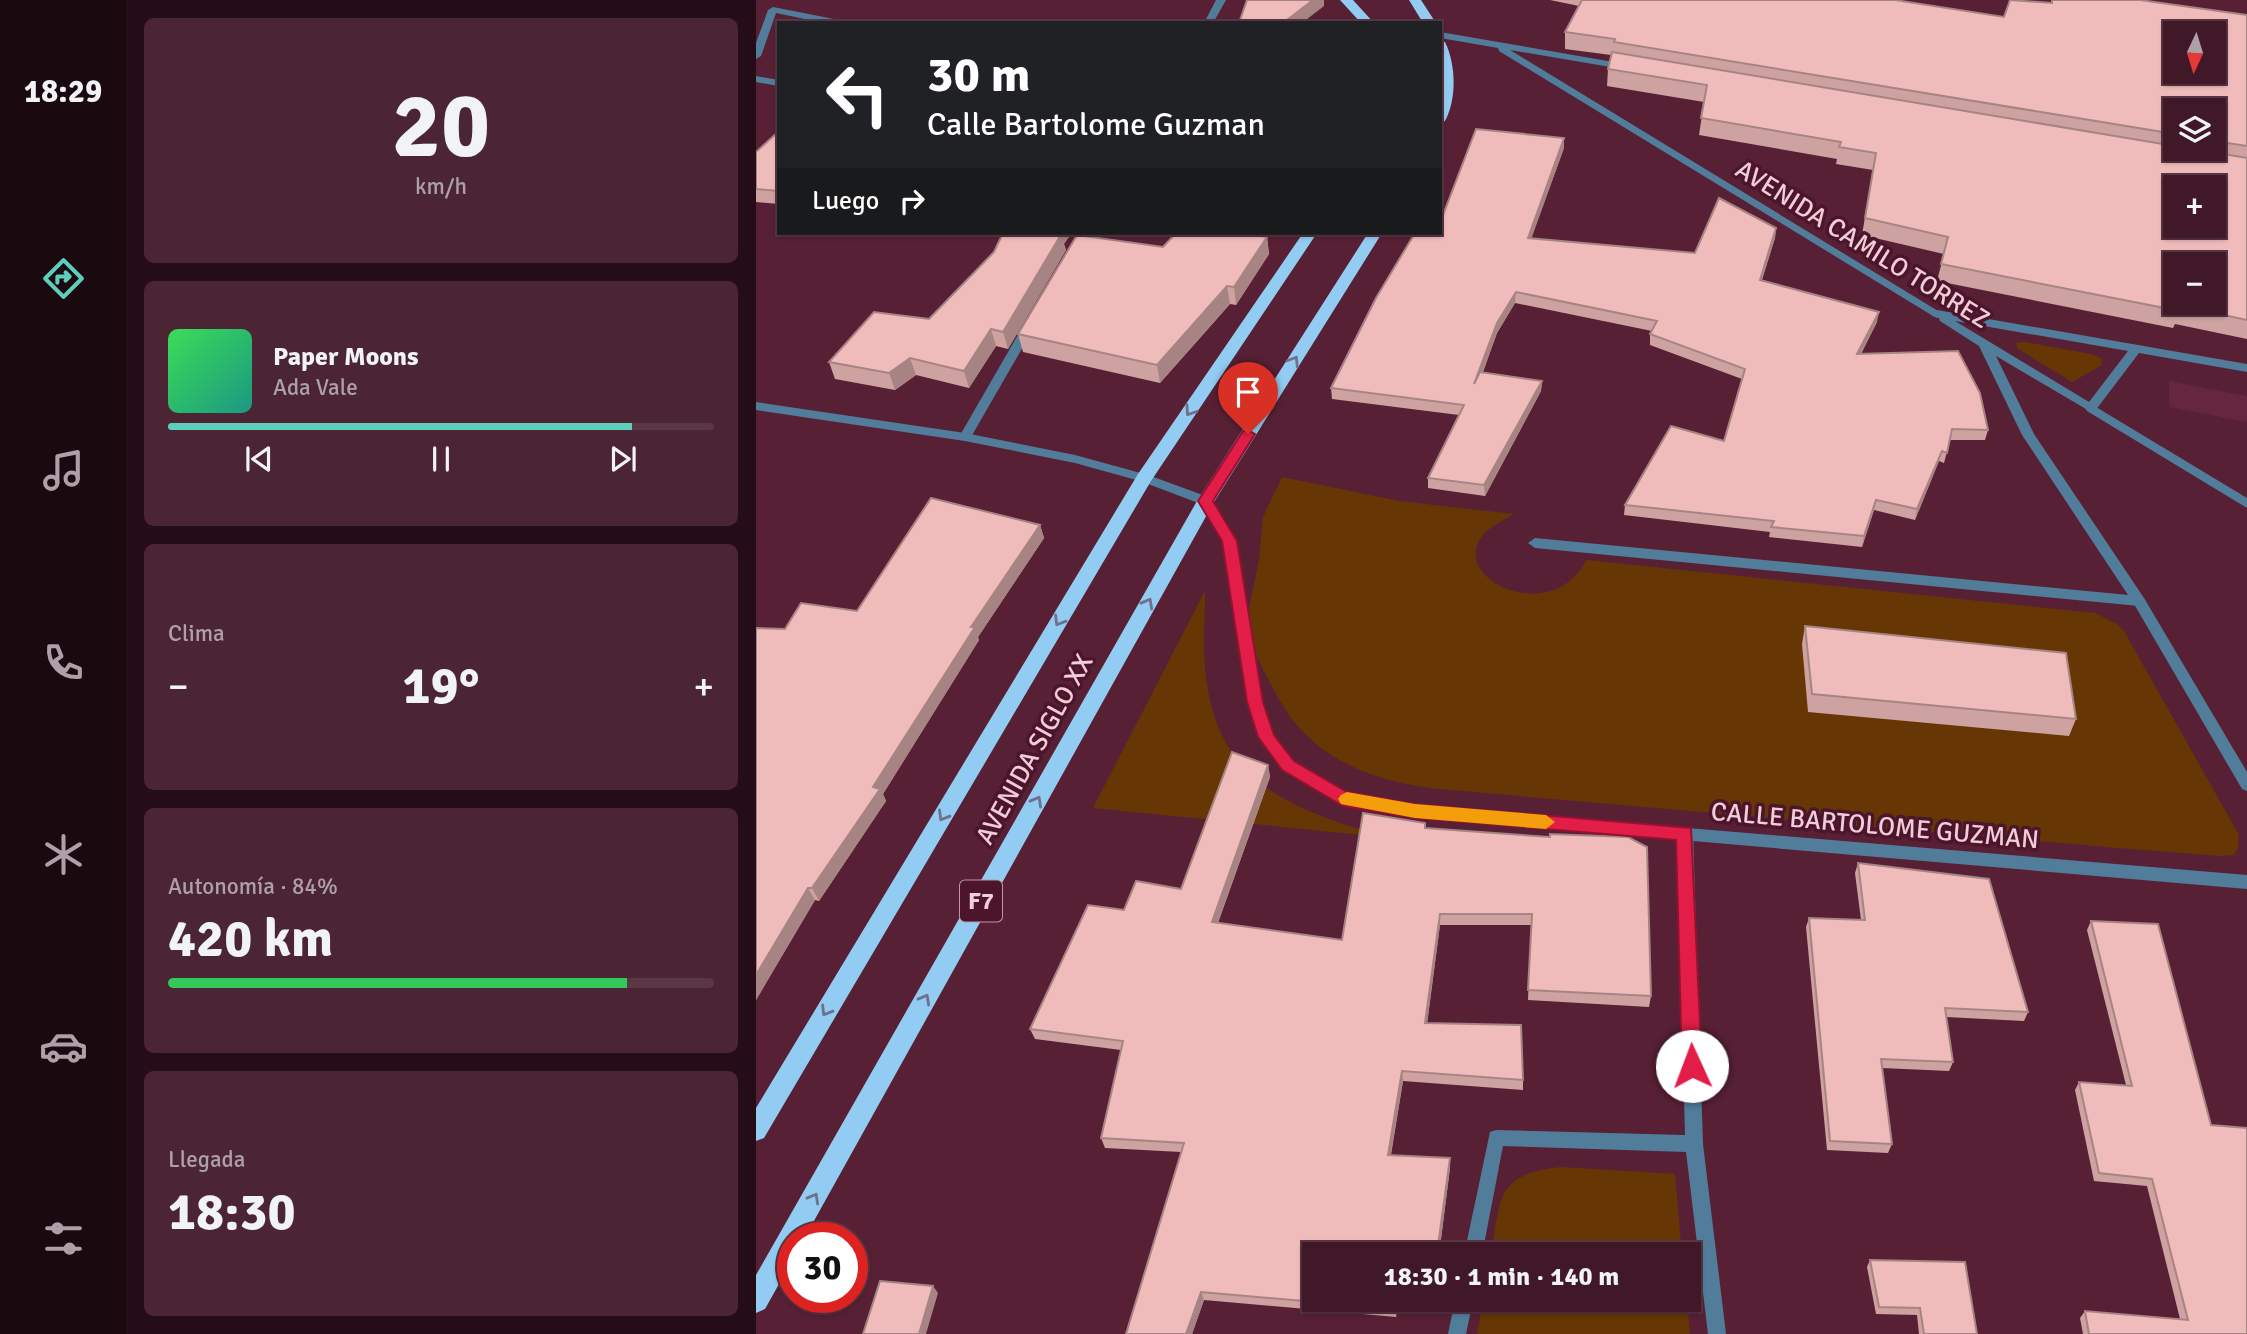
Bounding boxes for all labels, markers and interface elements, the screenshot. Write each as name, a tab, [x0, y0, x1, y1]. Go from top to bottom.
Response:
north arrow	[2163, 21, 2226, 84]
map controls	[2163, 21, 2226, 315]
text: 30 m	[927, 45, 1030, 105]
icon: left	[812, 49, 903, 140]
text: 20	[392, 70, 490, 183]
text: 18:29	[24, 72, 102, 111]
button: layers	[2163, 98, 2226, 161]
text: Calle Bartolome Guzman	[927, 105, 1265, 144]
street label: AVENIDA CAMILO TORREZ	[1730, 154, 1995, 336]
text: km/h	[415, 172, 467, 201]
button: +	[2163, 175, 2226, 238]
icon: right	[893, 182, 931, 220]
text: Luego	[812, 185, 879, 217]
button: −	[2163, 252, 2226, 315]
icon: directions	[39, 254, 88, 303]
text: Paper Moons	[273, 341, 419, 373]
one-way arrow	[1286, 355, 1299, 368]
pin	[1218, 362, 1278, 434]
text: Ada Vale	[273, 373, 358, 402]
icon: arrive	[1229, 373, 1267, 411]
one-way arrow	[1185, 403, 1198, 416]
icon: previous	[240, 440, 278, 478]
icon: pause	[422, 440, 460, 478]
icon: next	[604, 440, 642, 478]
icon: music	[39, 446, 88, 495]
one-way arrow	[1140, 598, 1153, 610]
one-way arrow	[1054, 613, 1067, 626]
text: Clima	[168, 619, 225, 648]
icon: phone	[39, 638, 88, 687]
street label: AVENIDA SIGLO XX	[969, 649, 1100, 850]
text: 19°	[403, 654, 479, 718]
text: −	[168, 663, 189, 710]
text: +	[693, 663, 714, 710]
one-way arrow	[1029, 796, 1042, 809]
street label: CALLE BARTOLOME GUZMAN	[1710, 796, 2040, 856]
one-way arrow	[938, 809, 951, 822]
icon: climate	[39, 830, 88, 879]
text: Autonomía · 84%	[168, 872, 338, 901]
road number: F7	[960, 880, 1002, 922]
text: 420 km	[168, 907, 333, 971]
one-way arrow	[917, 994, 930, 1007]
one-way arrow	[822, 1004, 835, 1017]
icon: car	[39, 1022, 88, 1071]
position arrow	[1655, 1029, 1729, 1103]
text: Llegada	[168, 1145, 245, 1174]
text: 18:30	[168, 1180, 296, 1244]
one-way arrow	[806, 1192, 819, 1205]
icon: filters	[39, 1214, 88, 1263]
speed limit sign: 30	[777, 1222, 868, 1313]
text: 18:30 · 1 min · 140 m	[1384, 1261, 1619, 1293]

